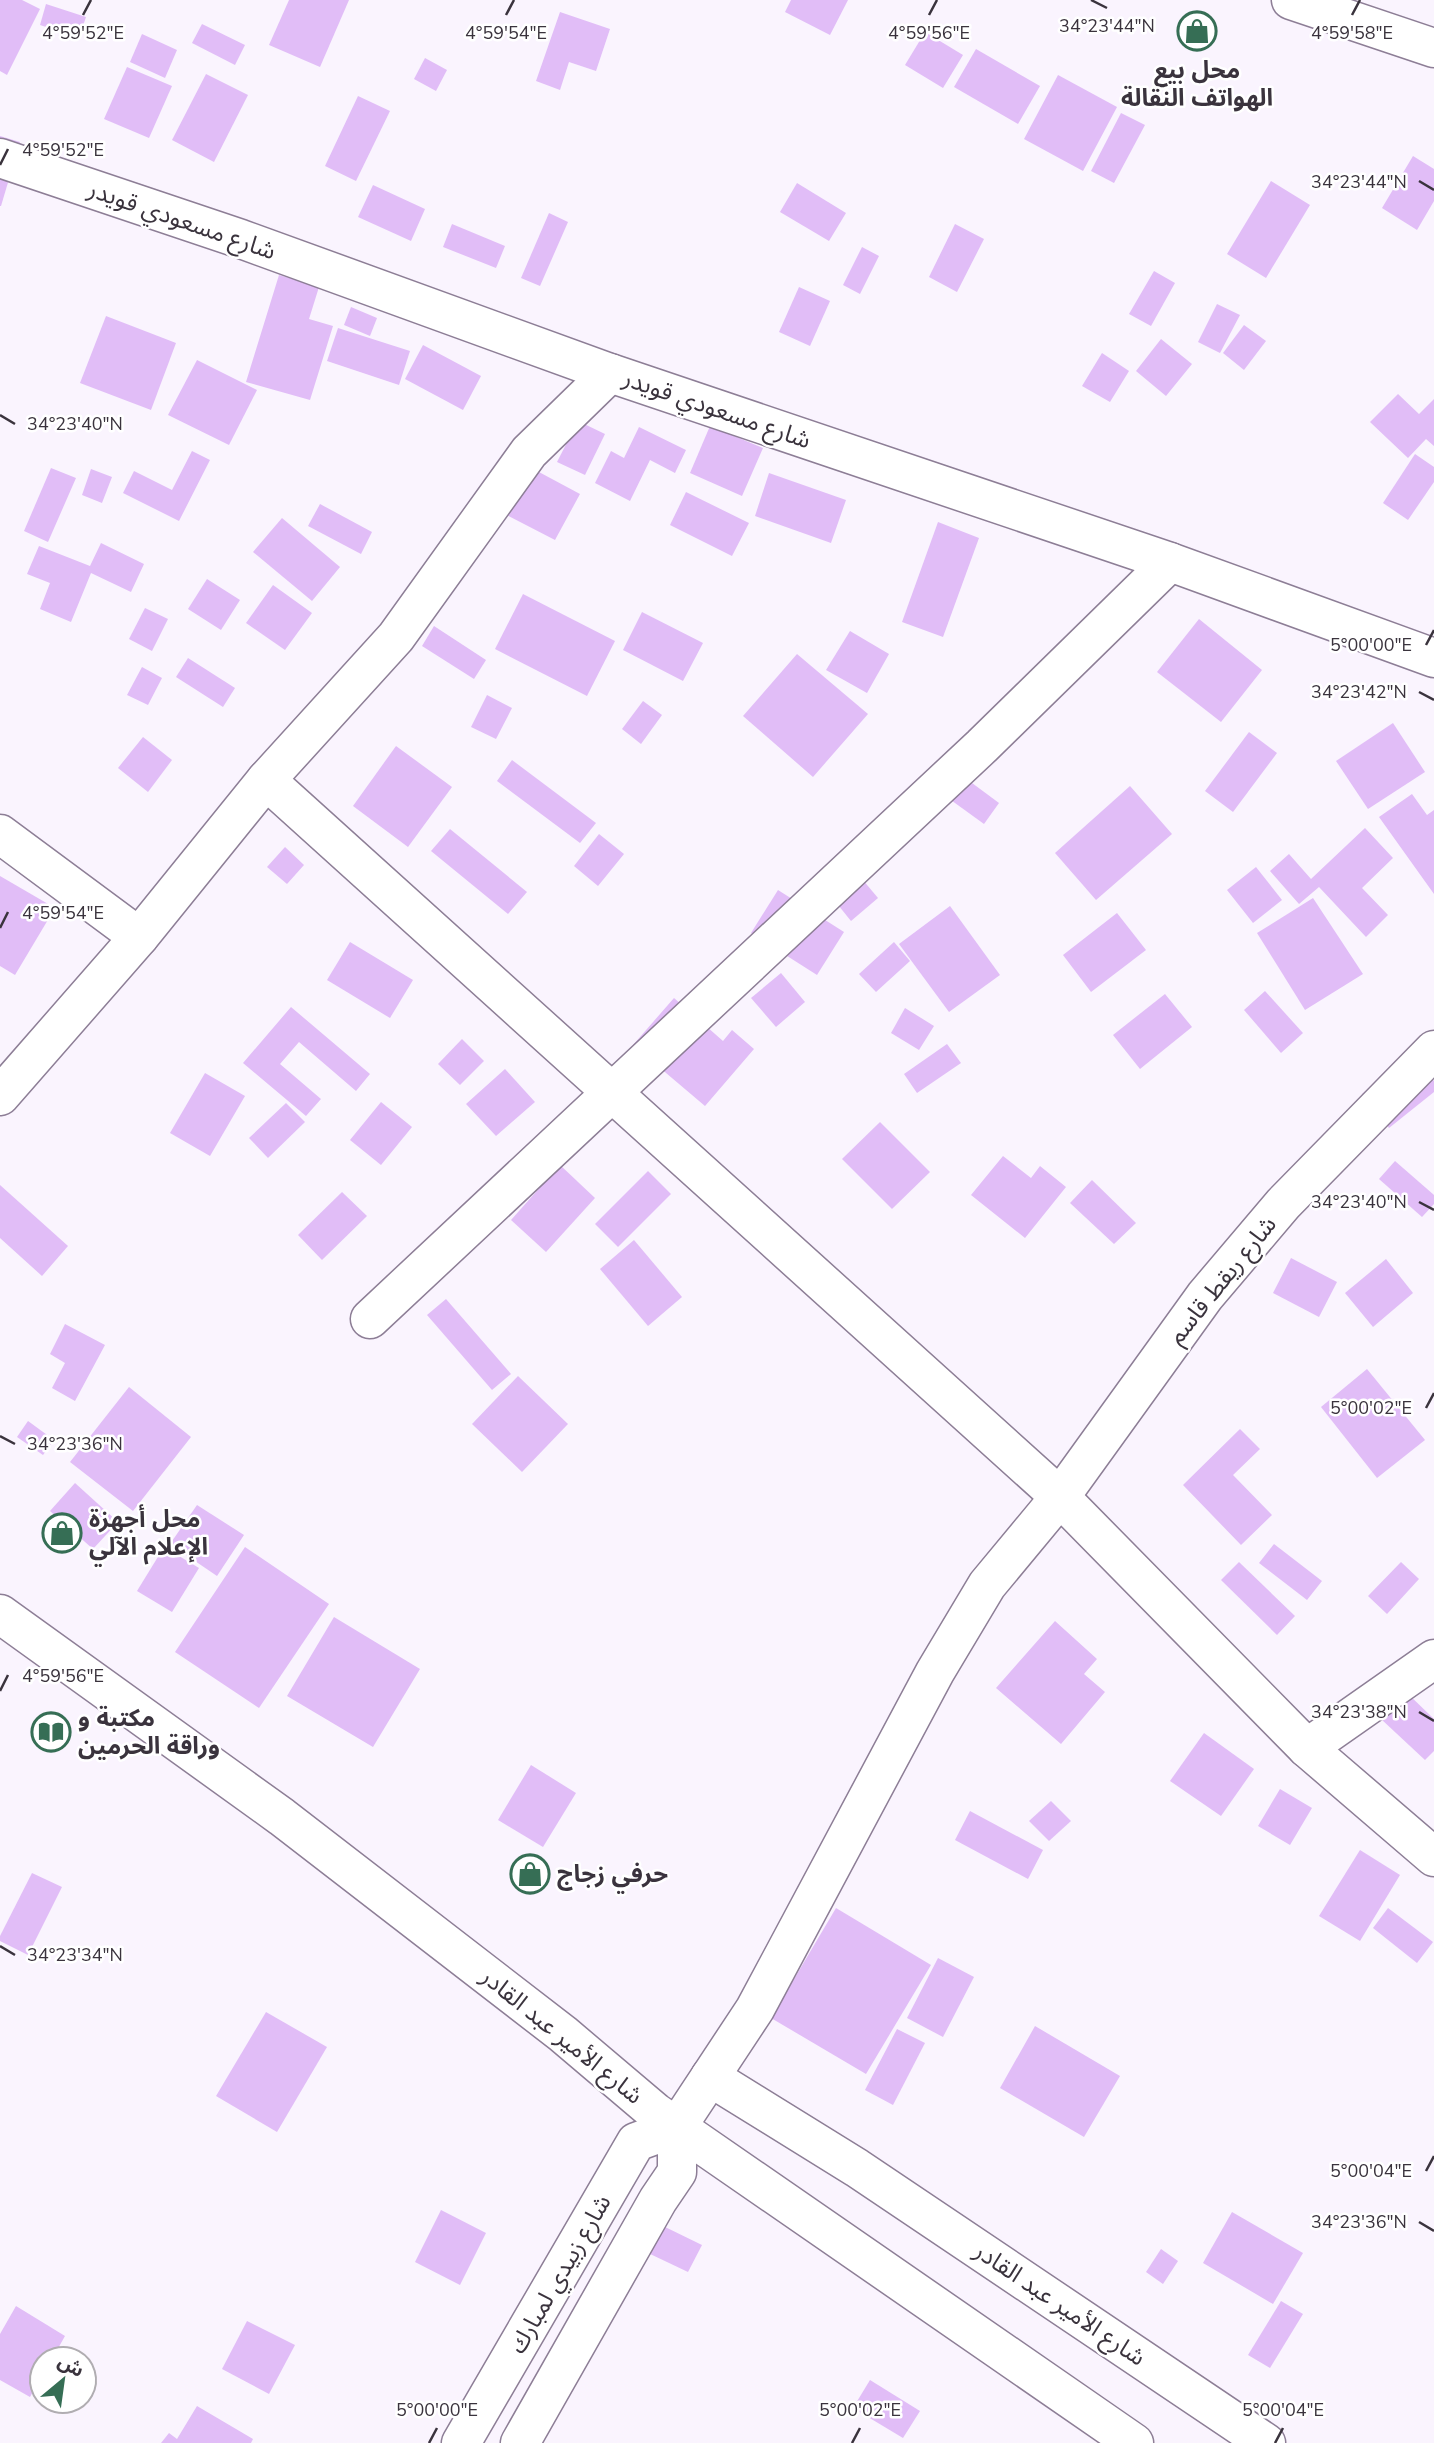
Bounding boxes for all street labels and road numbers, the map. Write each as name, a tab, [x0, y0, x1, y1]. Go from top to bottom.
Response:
street label: شارع مسعودي قويدر	[82, 173, 280, 270]
street label: شارع مسعودي قويدر	[617, 362, 815, 459]
street label: شارع ريقط قاسم	[1160, 1209, 1284, 1351]
street label: شارع الأمير عبد القادر	[473, 1960, 650, 2112]
street label: شارع زبيدي لمبارك	[502, 2189, 621, 2361]
street label: شارع الأمير عبد القادر	[967, 2234, 1152, 2374]

